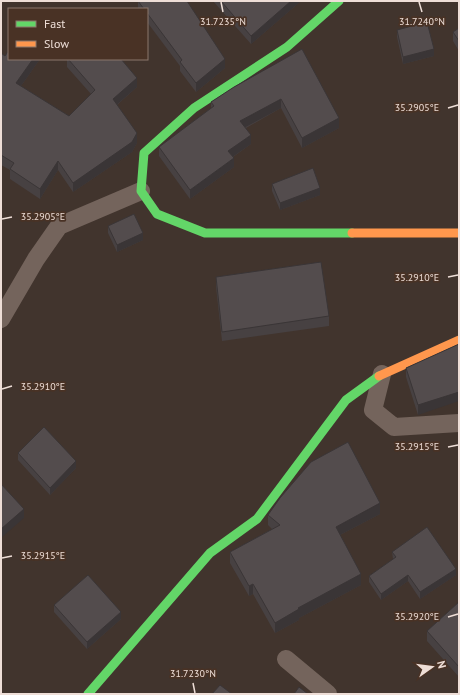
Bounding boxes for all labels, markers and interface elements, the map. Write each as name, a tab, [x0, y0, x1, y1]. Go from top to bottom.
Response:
legend	[8, 8, 148, 60]
text: 31.7235°N	[200, 15, 246, 28]
text: 31.7240°N	[399, 15, 445, 28]
text: Fast	[44, 16, 65, 31]
text: Slow	[44, 36, 69, 51]
text: 35.2905°E	[395, 101, 439, 114]
text: 35.2905°E	[21, 210, 65, 223]
text: 35.2910°E	[395, 271, 439, 284]
text: 35.2910°E	[21, 380, 65, 393]
text: 35.2915°E	[395, 440, 439, 453]
text: 35.2915°E	[21, 549, 65, 562]
text: 35.2920°E	[395, 610, 439, 623]
north arrow	[412, 647, 452, 687]
text: N	[434, 659, 449, 670]
text: 31.7230°N	[170, 667, 216, 680]

